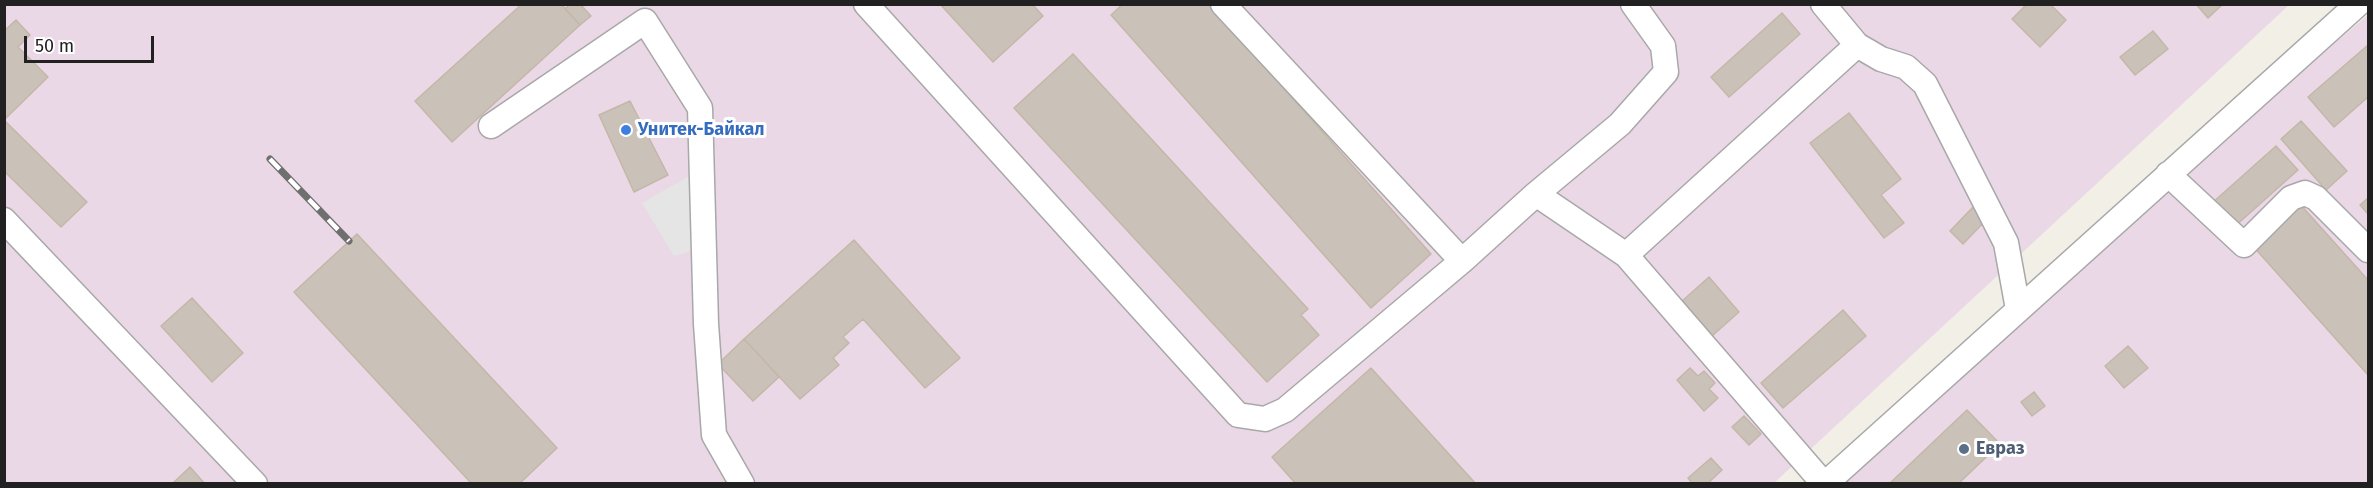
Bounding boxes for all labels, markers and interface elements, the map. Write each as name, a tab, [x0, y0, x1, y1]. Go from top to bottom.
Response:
scale bar	[27, 24, 158, 62]
text: 50 m	[35, 35, 74, 57]
place label: Унитек-Байкал	[638, 119, 765, 141]
marker: Унитек-Байкал	[619, 123, 633, 137]
place label: Евраз	[1976, 438, 2025, 460]
marker: Евраз	[1957, 442, 1971, 456]

